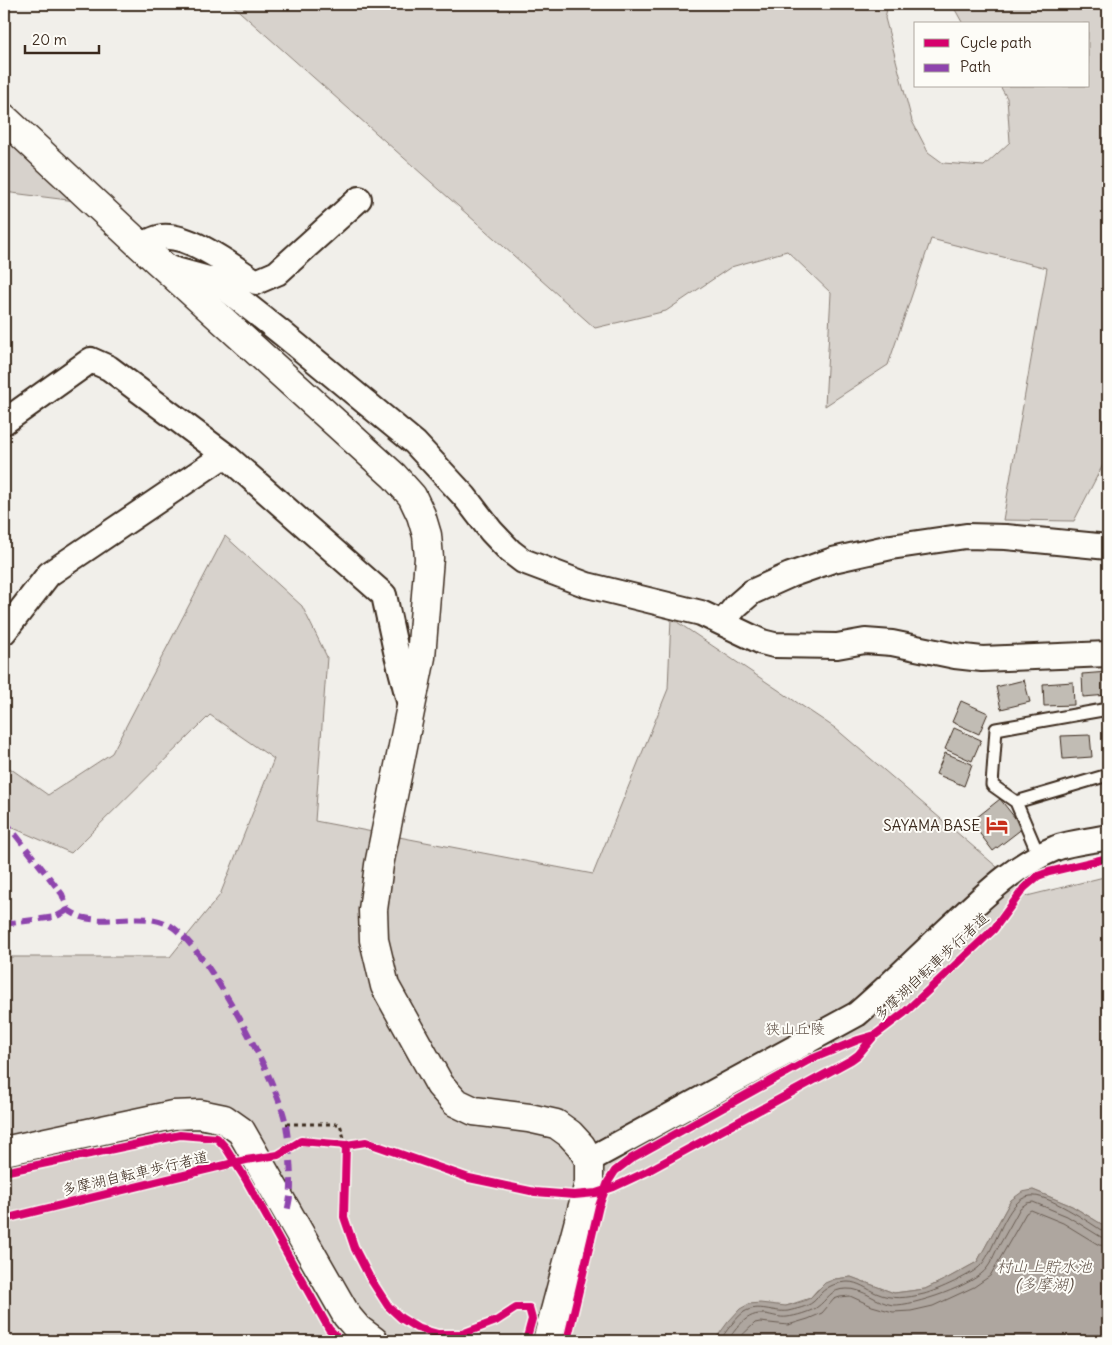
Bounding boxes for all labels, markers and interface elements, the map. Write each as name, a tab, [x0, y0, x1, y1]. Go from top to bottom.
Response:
scale bar	[25, 22, 99, 54]
legend	[914, 22, 1090, 88]
text: 20 m	[32, 30, 67, 49]
text: Cycle path	[960, 33, 1032, 52]
text: Path	[960, 57, 991, 76]
hotel icon: SAYAMA BASE	[984, 812, 1010, 838]
place label: SAYAMA BASE	[883, 816, 980, 835]
street label: 多摩湖自転車歩行者道	[870, 908, 992, 1024]
park label: 狭山丘陵	[765, 1019, 825, 1038]
street label: 多摩湖自転車歩行者道	[60, 1147, 210, 1199]
water label: 村山上貯水池 (多摩湖)	[996, 1256, 1093, 1294]

